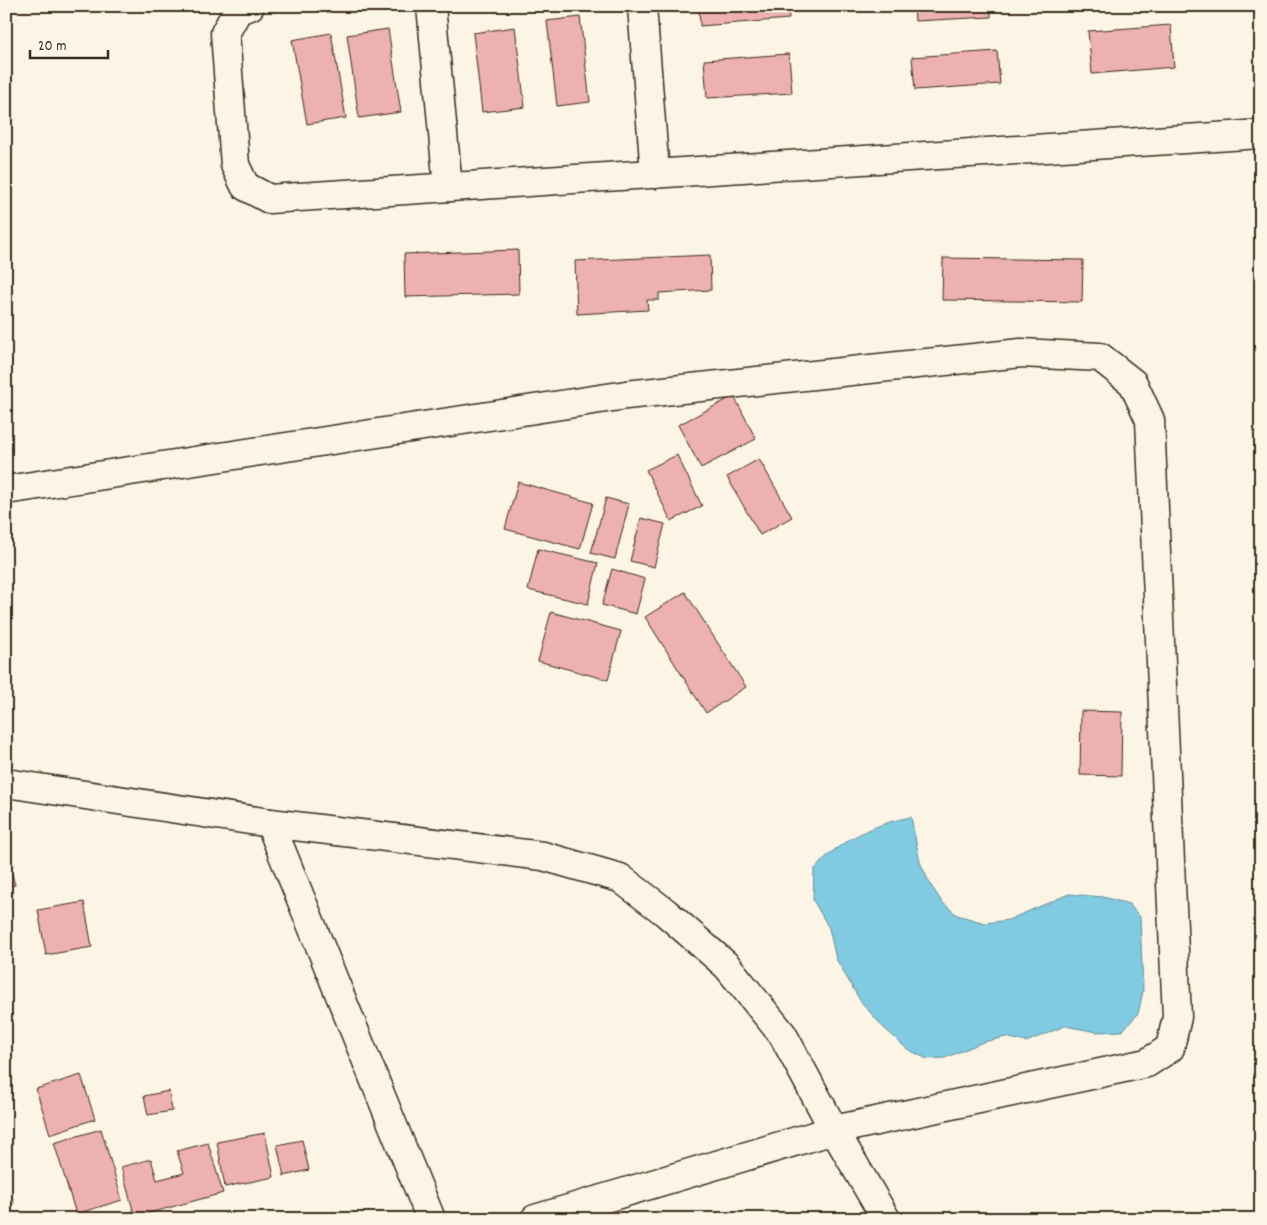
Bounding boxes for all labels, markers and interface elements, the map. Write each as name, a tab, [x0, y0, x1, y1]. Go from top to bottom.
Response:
scale bar	[30, 28, 108, 60]
text: 20 m	[38, 36, 66, 58]

